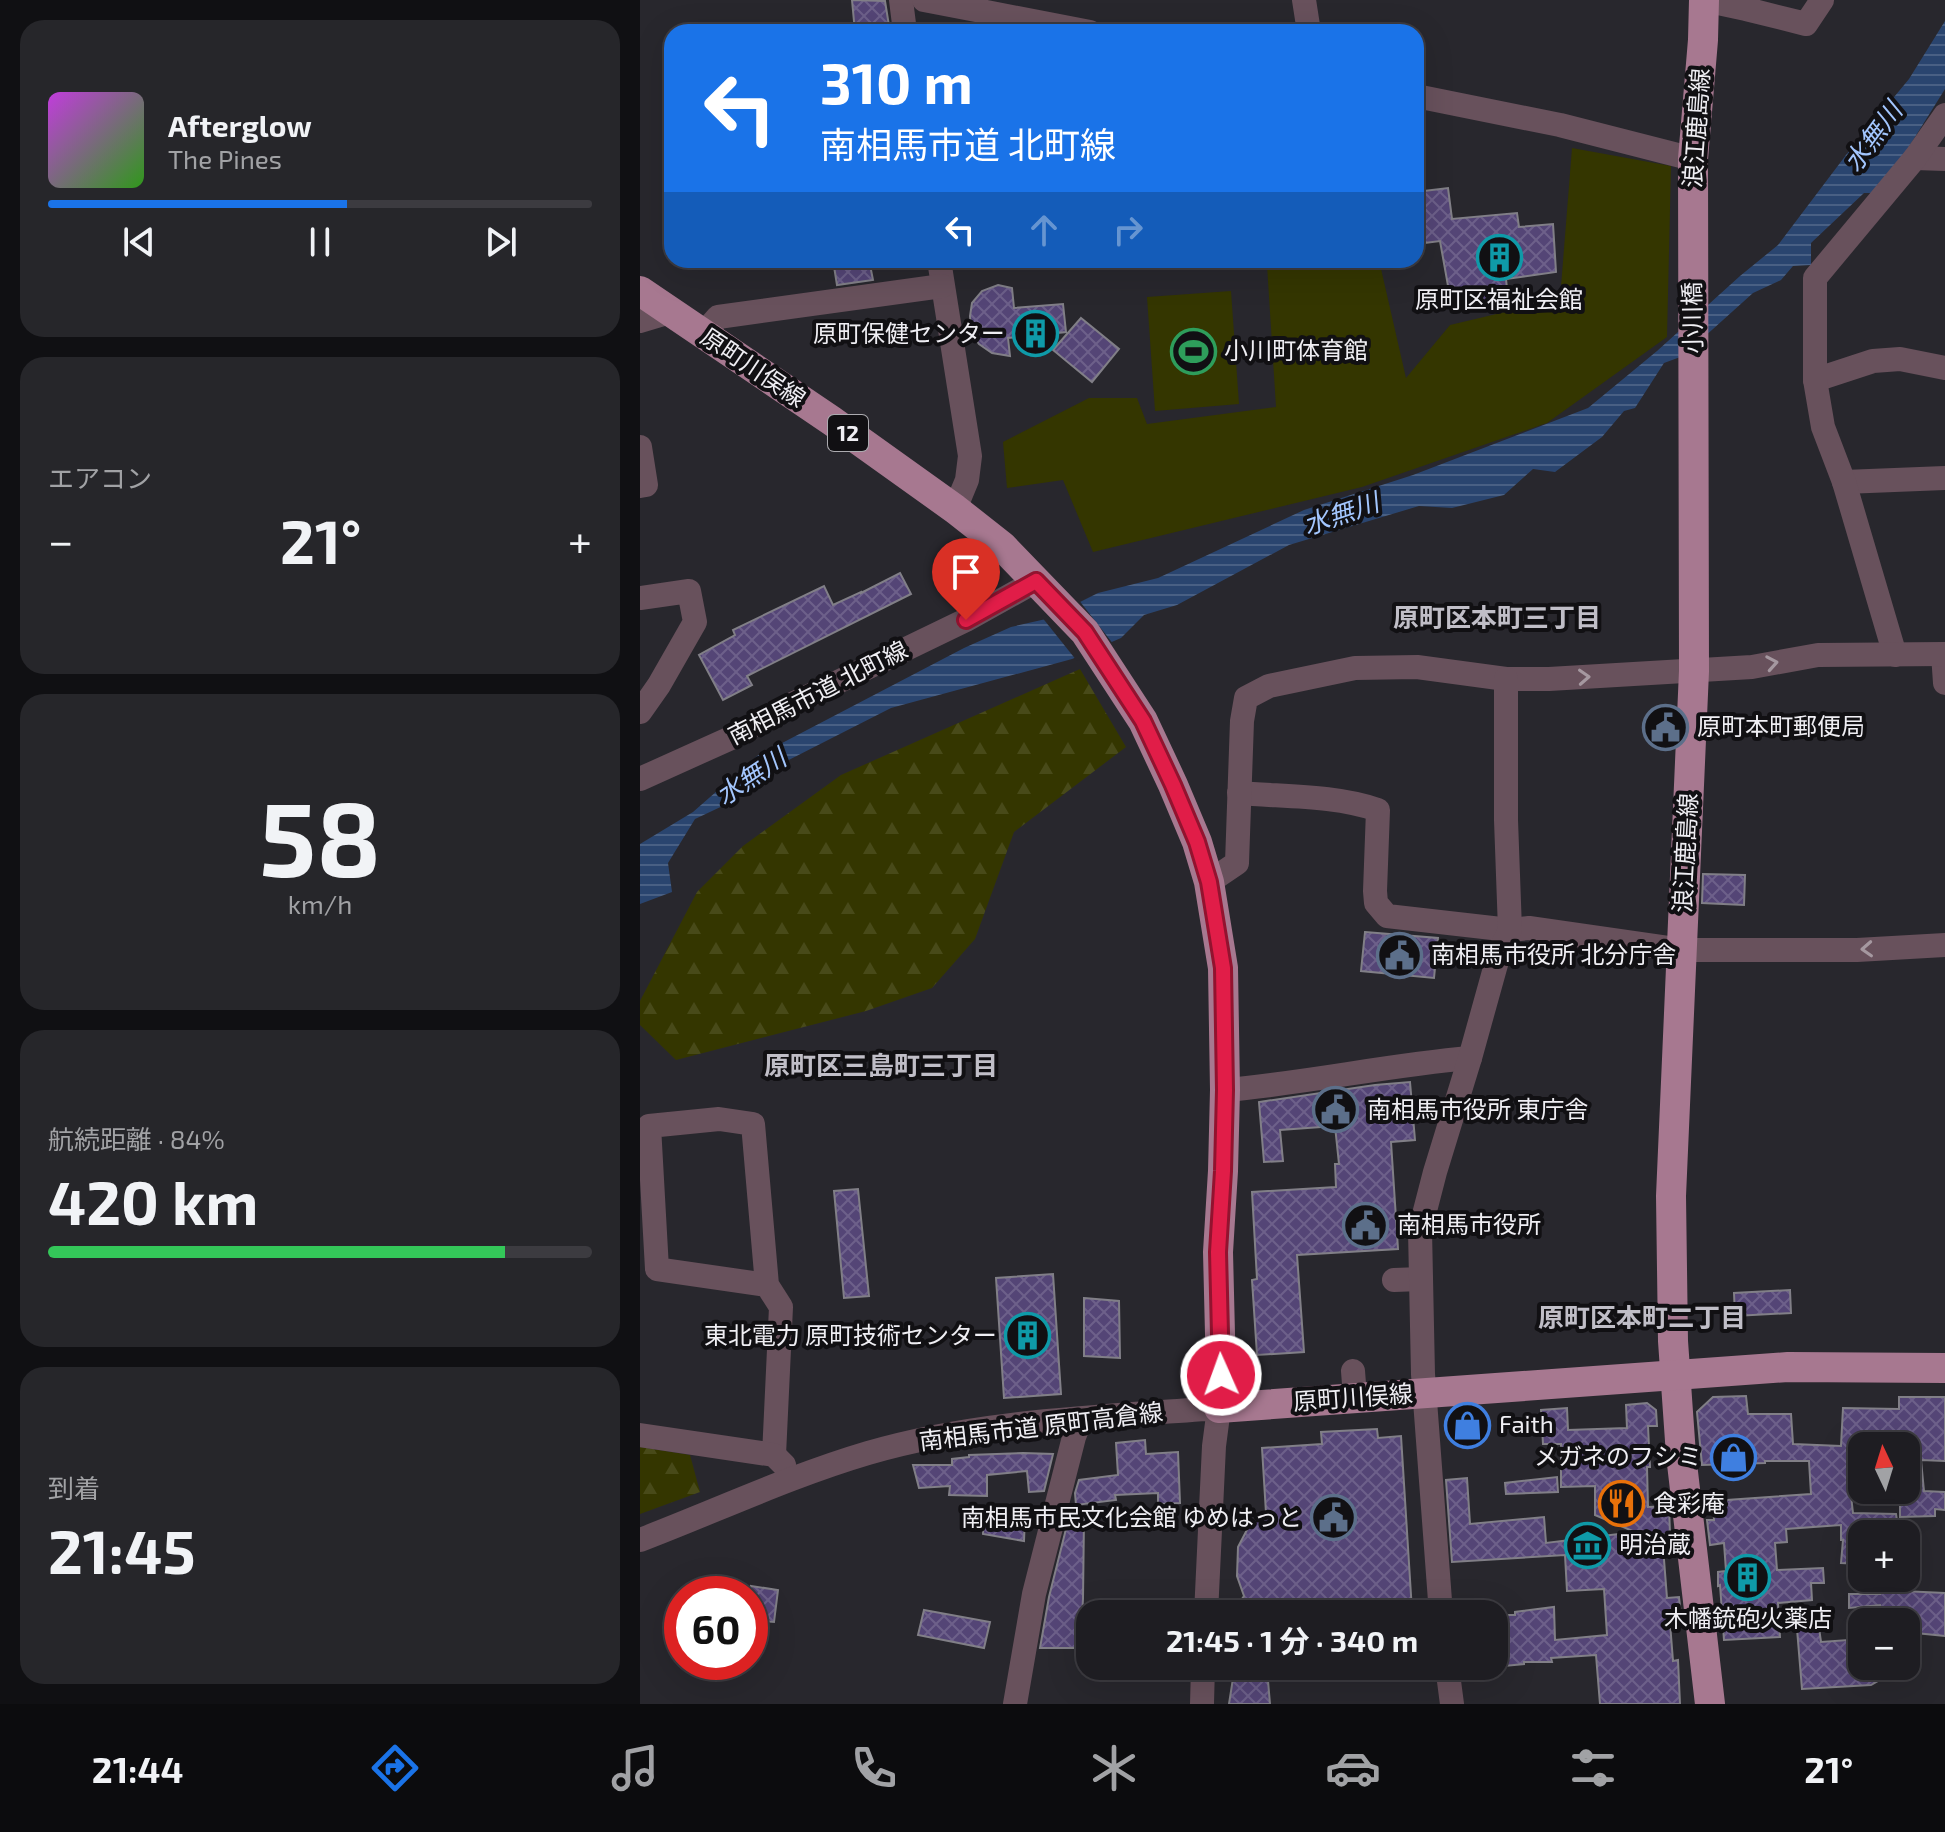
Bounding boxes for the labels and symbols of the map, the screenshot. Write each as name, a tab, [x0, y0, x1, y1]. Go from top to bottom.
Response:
street label: 浪江鹿島線	[1677, 67, 1714, 189]
water label: 水無川	[1836, 93, 1909, 177]
building icon: 原町区福祉会館	[1475, 234, 1523, 282]
street label: 小川橋	[1676, 282, 1707, 354]
place label: 原町区福祉会館	[1415, 284, 1583, 313]
building icon: 原町保健センター	[1012, 310, 1060, 358]
place label: 原町保健センター	[813, 318, 1005, 347]
street label: 原町川俣線	[696, 321, 812, 412]
sports icon: 小川町体育館	[1169, 327, 1217, 375]
place label: 小川町体育館	[1224, 335, 1368, 364]
road number: 12	[828, 415, 868, 451]
water label: 水無川	[1299, 484, 1385, 540]
pin	[932, 538, 1000, 620]
district label: 原町区本町三丁目	[1393, 601, 1601, 632]
street label: 南相馬市道 北町線	[723, 634, 912, 749]
one-way arrow	[1765, 656, 1779, 673]
one-way arrow	[1578, 668, 1591, 685]
public building icon: 原町本町郵便局	[1642, 703, 1690, 751]
place label: 原町本町郵便局	[1697, 711, 1865, 740]
water label: 水無川	[709, 739, 794, 810]
street label: 浪江鹿島線	[1667, 792, 1702, 914]
public building icon: 南相馬市役所 北分庁舎	[1376, 931, 1424, 979]
place label: 南相馬市役所 北分庁舎	[1431, 939, 1676, 968]
one-way arrow	[1860, 941, 1873, 958]
district label: 原町区三島町三丁目	[764, 1049, 998, 1080]
public building icon: 南相馬市役所 東庁舎	[1312, 1086, 1360, 1134]
place label: 南相馬市役所 東庁舎	[1367, 1094, 1588, 1123]
public building icon: 南相馬市役所	[1342, 1201, 1390, 1249]
place label: 南相馬市役所	[1397, 1209, 1541, 1238]
district label: 原町区本町二丁目	[1538, 1301, 1746, 1332]
building icon: 東北電力 原町技術センター	[1004, 1312, 1052, 1360]
place label: 東北電力 原町技術センター	[704, 1320, 997, 1349]
position arrow	[1179, 1333, 1263, 1417]
street label: 原町川俣線	[1292, 1378, 1414, 1415]
street label: 南相馬市道 原町高倉線	[917, 1396, 1164, 1455]
shop icon: Faith	[1444, 1401, 1492, 1449]
place label: Faith	[1499, 1409, 1554, 1438]
north arrow	[1848, 1432, 1920, 1504]
shop icon: メガネのフシミ	[1709, 1433, 1757, 1481]
place label: メガネのフシミ	[1534, 1441, 1702, 1470]
restaurant icon: 食彩庵	[1598, 1480, 1646, 1528]
place label: 食彩庵	[1653, 1488, 1725, 1517]
public building icon: 南相馬市民文化会館 ゆめはっと	[1309, 1494, 1357, 1542]
place label: 南相馬市民文化会館 ゆめはっと	[961, 1502, 1302, 1531]
museum icon: 明治蔵	[1564, 1521, 1612, 1569]
place label: 明治蔵	[1619, 1529, 1691, 1558]
building icon: 木幡銃砲火薬店	[1724, 1553, 1772, 1601]
speed limit sign: 60	[664, 1576, 768, 1680]
place label: 木幡銃砲火薬店	[1664, 1603, 1832, 1632]

